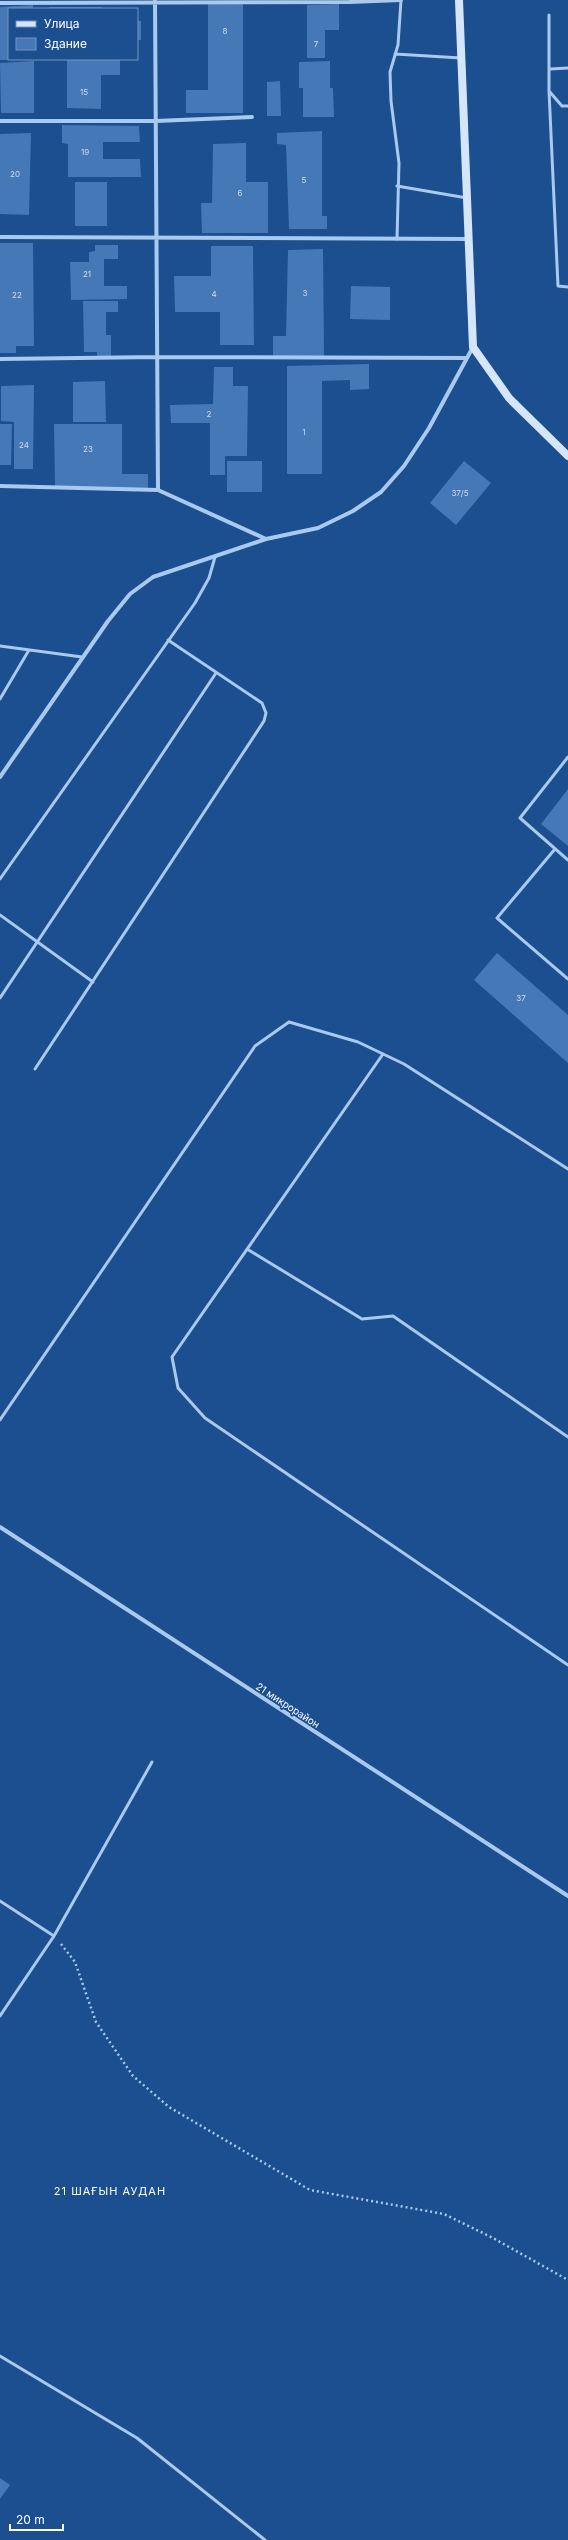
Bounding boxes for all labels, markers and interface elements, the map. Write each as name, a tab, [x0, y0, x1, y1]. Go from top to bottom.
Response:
legend	[8, 8, 138, 60]
text: Улица	[44, 16, 79, 31]
house number: 8	[223, 26, 228, 36]
text: Здание	[44, 36, 87, 51]
house number: 7	[314, 39, 319, 49]
house number: 15	[80, 87, 88, 97]
house number: 19	[81, 147, 89, 157]
house number: 20	[10, 169, 20, 179]
house number: 5	[302, 175, 307, 185]
house number: 6	[238, 188, 243, 198]
house number: 21	[83, 269, 91, 279]
house number: 3	[303, 288, 308, 298]
house number: 4	[211, 289, 217, 299]
house number: 22	[12, 290, 22, 300]
house number: 2	[207, 409, 212, 419]
house number: 1	[302, 427, 306, 437]
house number: 24	[19, 440, 29, 450]
house number: 23	[83, 444, 93, 454]
house number: 37/5	[451, 488, 469, 498]
house number: 37	[516, 993, 526, 1003]
street label: 21 микрорайон	[254, 1680, 322, 1730]
district label: 21 ШАҒЫН АУДАН	[54, 2184, 166, 2198]
scale bar	[10, 2506, 63, 2532]
text: 20 m	[16, 2512, 45, 2527]

